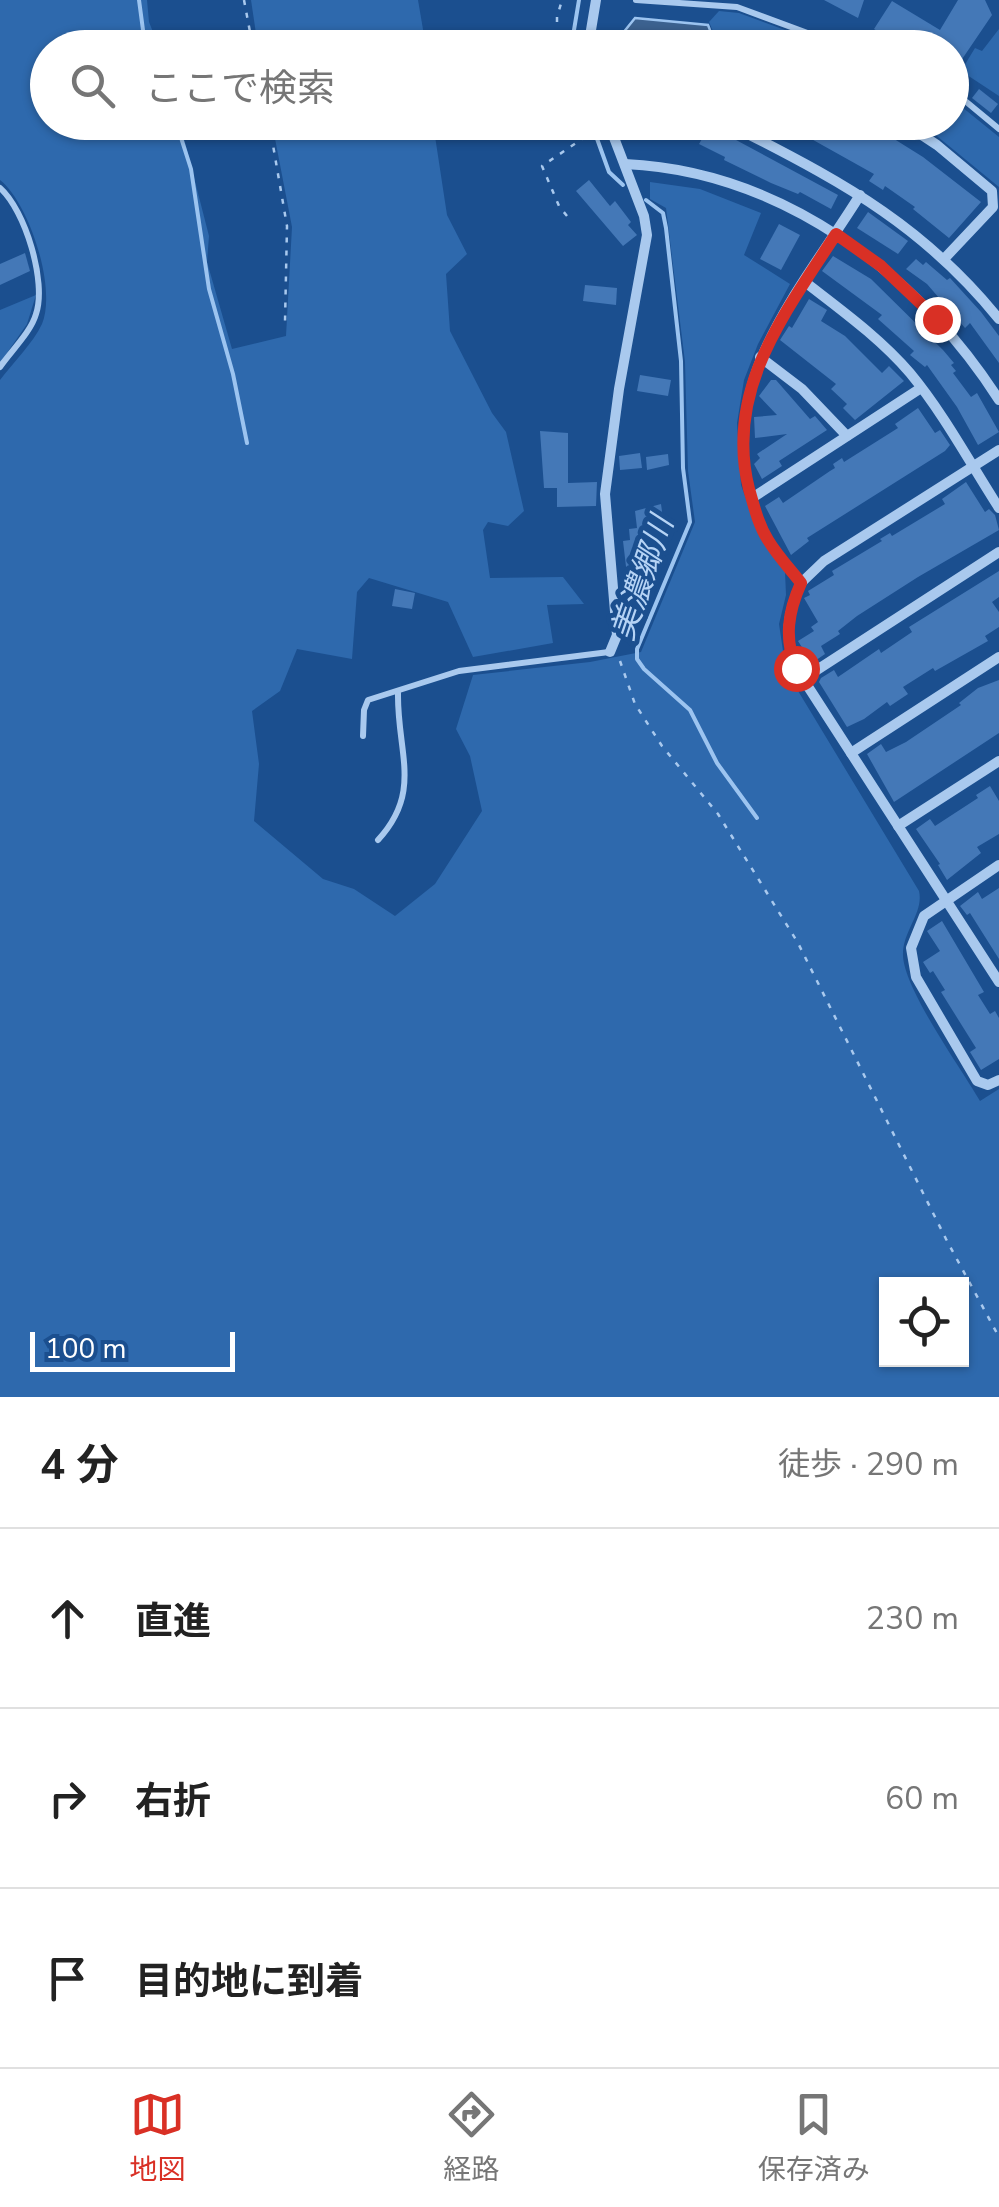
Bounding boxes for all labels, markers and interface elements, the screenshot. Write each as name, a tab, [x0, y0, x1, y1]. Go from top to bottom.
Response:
search box	[30, 30, 969, 140]
icon: search	[65, 58, 120, 113]
text: ここで検索	[145, 63, 335, 114]
route end	[915, 297, 961, 343]
water label: 美濃郷川	[601, 508, 685, 646]
route start	[774, 646, 820, 692]
map controls	[879, 1277, 969, 1367]
button: locate	[879, 1277, 969, 1367]
scale bar	[30, 1327, 235, 1372]
text: 100 m	[45, 1330, 127, 1368]
text: 4 分	[40, 1437, 119, 1494]
text: 徒歩 · 290 m	[778, 1443, 959, 1486]
icon: ahead	[40, 1591, 95, 1646]
text: 直進	[135, 1596, 211, 1647]
text: 230 m	[866, 1597, 959, 1640]
icon: right	[40, 1771, 95, 1826]
text: 右折	[135, 1776, 211, 1827]
text: 60 m	[885, 1777, 959, 1820]
icon: arrive	[40, 1951, 95, 2006]
text: 目的地に到着	[135, 1956, 363, 2007]
tab: 地図	[129, 2087, 185, 2189]
tab: 経路	[443, 2087, 500, 2189]
tab: 保存済み	[758, 2087, 870, 2189]

